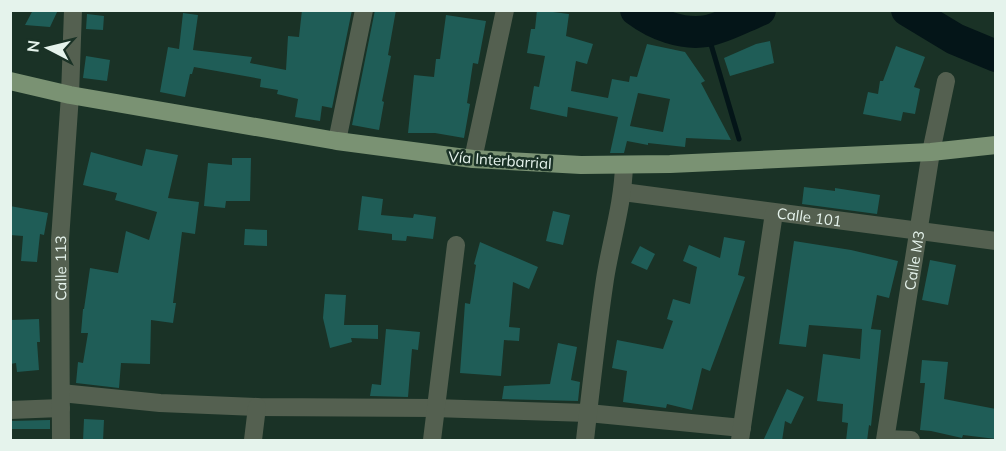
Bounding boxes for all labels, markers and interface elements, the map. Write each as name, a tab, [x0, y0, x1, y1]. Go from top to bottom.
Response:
north arrow	[18, 18, 78, 78]
text: N	[22, 39, 44, 53]
street label: Vía Interbarrial	[448, 147, 552, 173]
street label: Calle 101	[776, 203, 843, 230]
street label: Calle M3	[900, 229, 928, 291]
street label: Calle 113	[50, 235, 70, 301]

